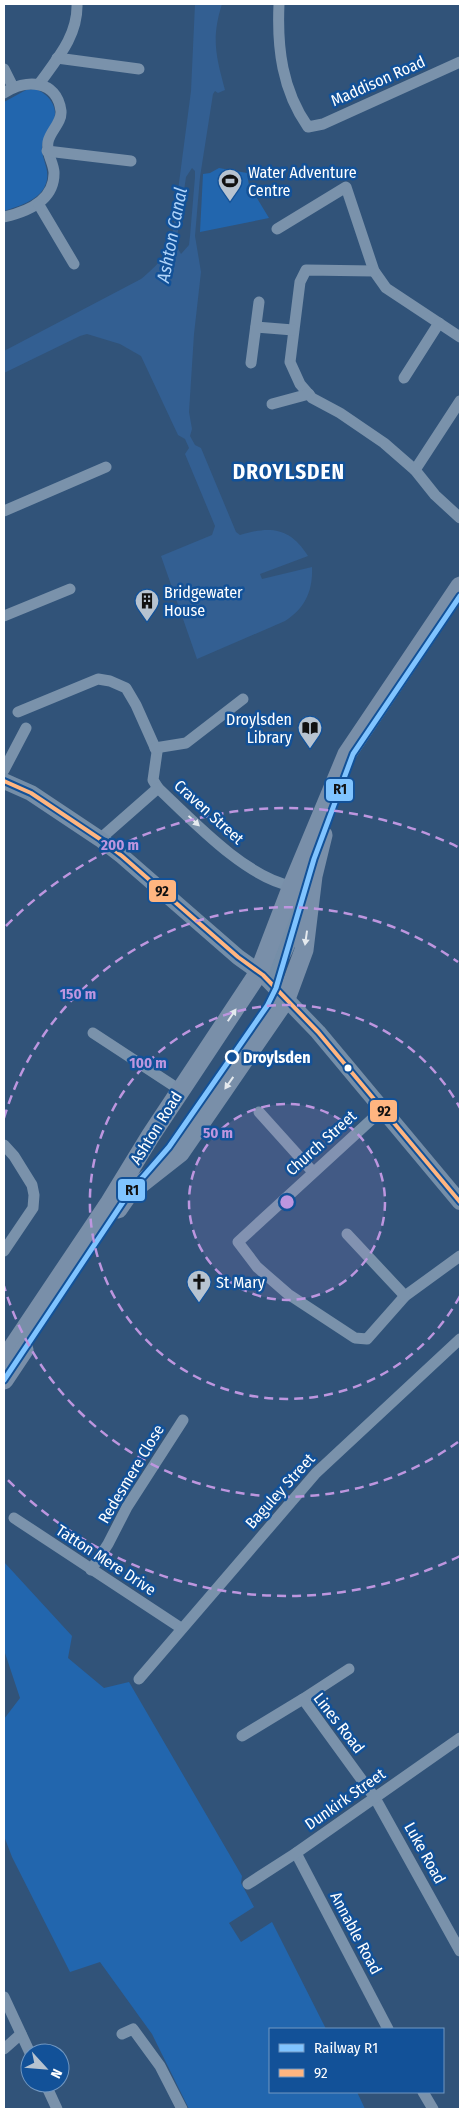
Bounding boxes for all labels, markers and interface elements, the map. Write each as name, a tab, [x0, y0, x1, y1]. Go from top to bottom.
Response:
street label: Maddison Road	[328, 52, 428, 110]
place label: Water Adventure Centre	[248, 163, 357, 200]
sports icon: Water Adventure Centre	[217, 168, 243, 202]
water label: Ashton Canal	[152, 185, 192, 285]
district label: DROYLSDEN	[233, 459, 345, 485]
place label: Bridgewater House	[164, 583, 243, 620]
building icon: Bridgewater House	[134, 588, 160, 622]
place label: Droylsden Library	[226, 710, 293, 747]
library icon: Droylsden Library	[297, 715, 323, 749]
street label: Craven Street	[170, 776, 248, 849]
line badge: R1	[325, 778, 354, 802]
text: R1	[333, 781, 347, 798]
one-way arrow	[188, 815, 200, 827]
text: 200 m	[100, 836, 139, 854]
line badge: 92	[148, 879, 177, 903]
text: 92	[155, 883, 169, 900]
one-way arrow	[301, 930, 309, 946]
text: 150 m	[60, 985, 96, 1003]
one-way arrow	[227, 1008, 237, 1021]
place label: Droylsden	[243, 1048, 311, 1067]
marker: Droylsden	[225, 1050, 239, 1064]
text: 100 m	[129, 1054, 167, 1072]
unlabelled marker	[343, 1063, 353, 1073]
one-way arrow	[224, 1076, 234, 1089]
street label: Ashton Road	[126, 1088, 186, 1168]
line badge: 92	[369, 1099, 398, 1123]
text: 92	[377, 1103, 391, 1120]
street label: Church Street	[282, 1106, 361, 1180]
text: 50 m	[203, 1124, 233, 1142]
line badge: R1	[117, 1178, 146, 1202]
text: R1	[125, 1182, 139, 1199]
centre of rings	[278, 1193, 296, 1211]
church icon: St Mary	[186, 1269, 212, 1303]
place label: St Mary	[216, 1273, 266, 1292]
street label: Redesmere Close	[94, 1421, 168, 1527]
street label: Baguley Street	[241, 1449, 319, 1532]
street label: Tatton Mere Drive	[53, 1521, 160, 1599]
street label: Lines Road	[310, 1689, 368, 1757]
street label: Dunkirk Street	[301, 1764, 389, 1834]
street label: Luke Road	[400, 1819, 450, 1887]
street label: Annable Road	[326, 1889, 386, 1977]
legend	[269, 2028, 444, 2093]
text: Railway R1	[314, 2039, 378, 2057]
north arrow	[20, 2043, 70, 2093]
text: 92	[314, 2064, 328, 2082]
text: N	[47, 2066, 66, 2081]

